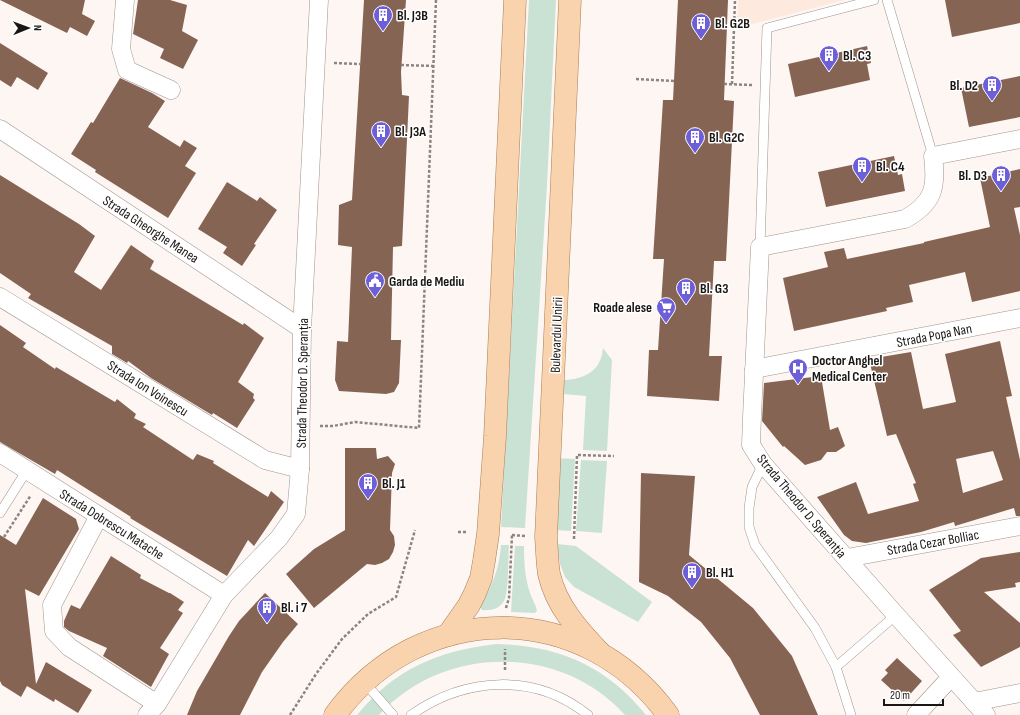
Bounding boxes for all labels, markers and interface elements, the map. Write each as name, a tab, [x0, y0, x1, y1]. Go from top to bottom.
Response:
building icon: Bl. J3B	[372, 4, 394, 32]
place label: Bl. J3B	[397, 7, 428, 24]
north arrow	[8, 8, 48, 48]
building icon: Bl. G2B	[690, 12, 712, 40]
place label: Bl. G2B	[715, 15, 750, 32]
text: N	[31, 25, 44, 31]
building icon: Bl. C3	[818, 44, 840, 72]
place label: Bl. C3	[843, 47, 871, 64]
building icon: Bl. D2	[981, 74, 1003, 102]
place label: Bl. D2	[950, 77, 978, 94]
building icon: Bl. J3A	[370, 120, 392, 148]
place label: Bl. J3A	[395, 123, 426, 140]
building icon: Bl. G2C	[684, 126, 706, 154]
place label: Bl. G2C	[709, 129, 745, 146]
building icon: Bl. C4	[851, 155, 873, 183]
place label: Bl. C4	[876, 158, 905, 175]
building icon: Bl. D3	[990, 164, 1012, 192]
place label: Bl. D3	[959, 167, 987, 184]
street label: Strada Gheorghe Manea	[99, 192, 202, 267]
public building icon: Garda de Mediu	[364, 270, 386, 298]
place label: Garda de Mediu	[389, 273, 464, 290]
building icon: Bl. G3	[675, 277, 697, 305]
place label: Bl. G3	[700, 280, 729, 297]
supermarket icon: Roade alese	[655, 296, 677, 324]
street label: Bulevardul Unirii	[547, 297, 566, 373]
place label: Roade alese	[593, 299, 652, 316]
street label: Strada Theodor D. Speranția	[293, 318, 312, 448]
street label: Strada Popa Nan	[895, 320, 973, 351]
place label: Doctor Anghel Medical Center	[812, 352, 887, 385]
street label: Strada Ion Voinescu	[104, 357, 191, 420]
hospital icon: Doctor Anghel Medical Center	[787, 357, 809, 385]
street label: Strada Theodor D. Speranția	[753, 451, 850, 562]
building icon: Bl. J1	[357, 472, 379, 500]
place label: Bl. J1	[382, 475, 406, 492]
street label: Strada Dobrescu Matache	[56, 485, 167, 563]
street label: Strada Cezar Bolliac	[886, 526, 980, 559]
building icon: Bl. H1	[681, 561, 703, 589]
place label: Bl. H1	[706, 564, 734, 581]
building icon: Bl. i 7	[256, 596, 278, 624]
place label: Bl. i 7	[281, 599, 308, 616]
scale bar	[884, 681, 943, 707]
text: 20 m	[890, 688, 910, 703]

